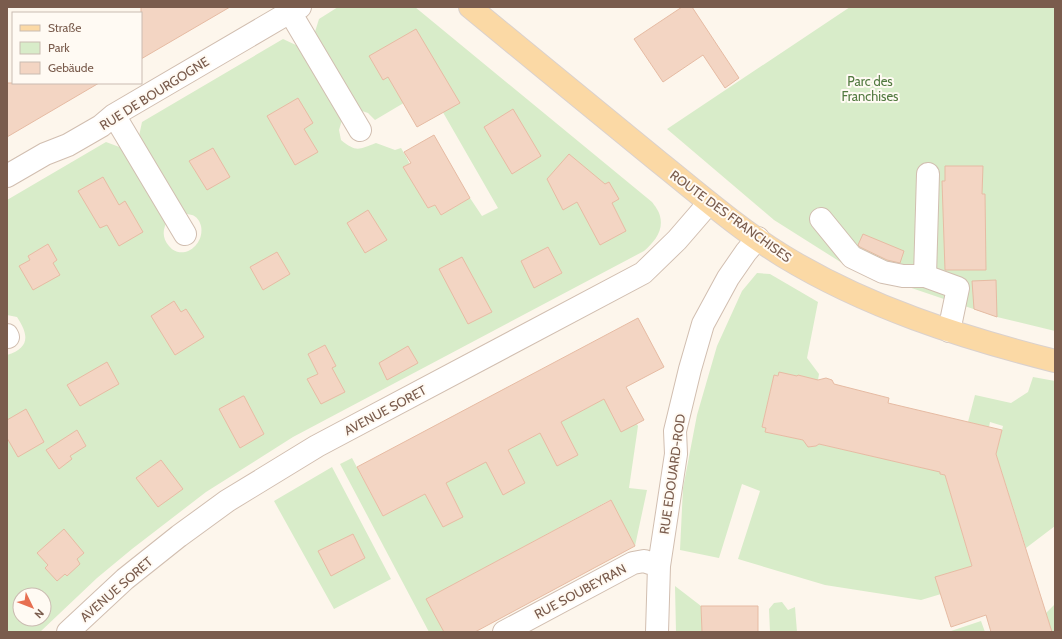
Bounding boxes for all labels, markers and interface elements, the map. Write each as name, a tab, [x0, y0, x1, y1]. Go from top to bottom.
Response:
legend	[12, 12, 142, 84]
text: Straße	[48, 20, 81, 35]
text: Park	[48, 40, 70, 55]
street label: RUE DE BOURGOGNE	[96, 53, 212, 133]
text: Gebäude	[48, 60, 94, 75]
park label: Parc des Franchises	[842, 73, 899, 104]
street label: ROUTE DES FRANCHISES	[667, 167, 795, 266]
street label: AVENUE SORET	[341, 382, 429, 438]
street label: RUE EDOUARD-ROD	[656, 413, 688, 535]
street label: AVENUE SORET	[76, 553, 156, 625]
street label: RUE SOUBEYRAN	[531, 560, 629, 622]
north arrow	[12, 587, 52, 627]
text: N	[32, 606, 47, 621]

